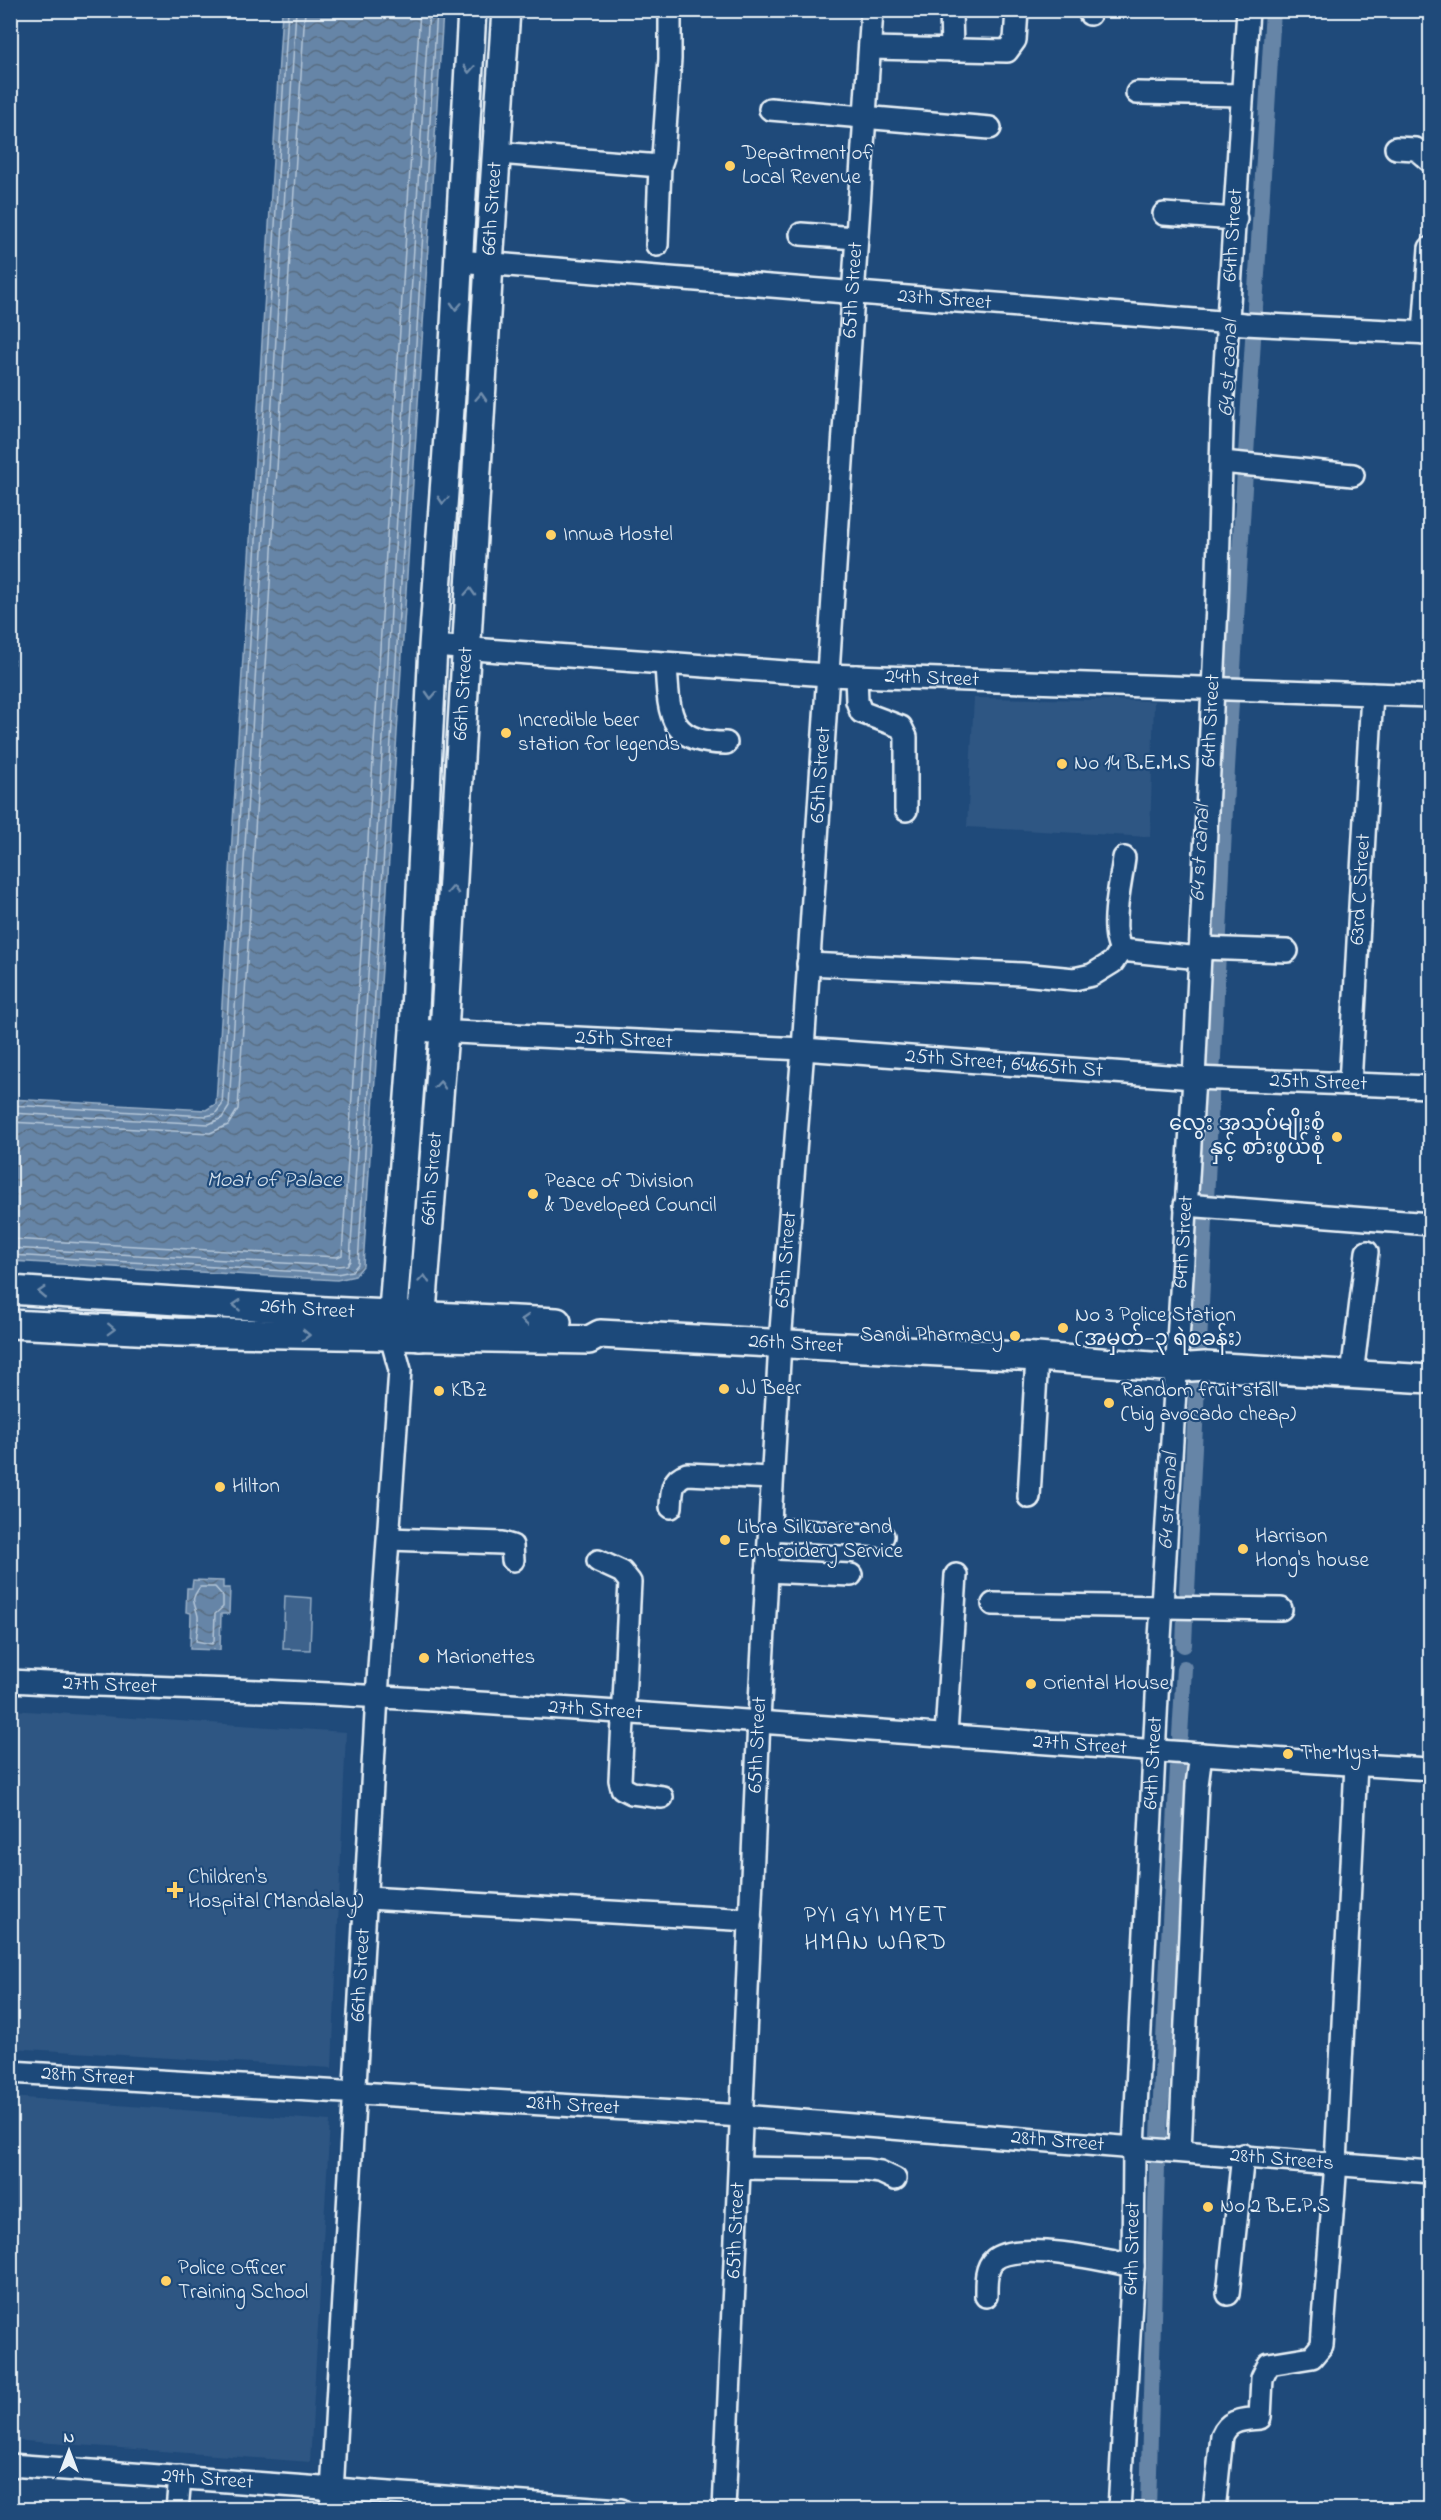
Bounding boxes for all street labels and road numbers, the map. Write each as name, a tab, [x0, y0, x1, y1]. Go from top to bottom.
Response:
street label: 66th Street	[475, 161, 511, 256]
street label: 64th Street	[1215, 188, 1251, 283]
street label: 65th Street	[835, 241, 872, 339]
street label: 23th Street	[896, 281, 993, 319]
street label: 66th Street	[446, 646, 482, 741]
street label: 24th Street	[884, 662, 980, 695]
street label: 64th Street	[1194, 673, 1229, 768]
street label: 65th Street	[803, 726, 839, 824]
street label: 63rd C Street	[1343, 833, 1379, 946]
street label: 25th Street	[574, 1023, 673, 1058]
street label: 25th Street, 64&65th St	[904, 1042, 1104, 1086]
street label: 25th Street	[1269, 1066, 1368, 1100]
street label: 66th Street	[414, 1131, 451, 1226]
street label: 64th Street	[1166, 1194, 1202, 1289]
street label: 65th Street	[768, 1210, 805, 1309]
street label: 26th Street	[259, 1292, 355, 1327]
street label: 26th Street	[748, 1327, 844, 1362]
street label: 27th Street	[62, 1669, 158, 1702]
street label: 27th Street	[547, 1692, 643, 1729]
street label: 65th Street	[741, 1696, 775, 1794]
street label: 64th Street	[1136, 1716, 1171, 1810]
street label: 27th Street	[1032, 1727, 1128, 1764]
street label: 66th Street	[344, 1927, 379, 2023]
street label: 28th Street	[40, 2059, 135, 2094]
street label: 28th Street	[525, 2088, 621, 2124]
street label: 28th Street	[1010, 2123, 1105, 2160]
street label: 28th Streets	[1229, 2141, 1335, 2179]
street label: 65th Street	[719, 2181, 754, 2279]
street label: 64th Street	[1116, 2202, 1149, 2296]
street label: 29th Street	[160, 2461, 254, 2498]

